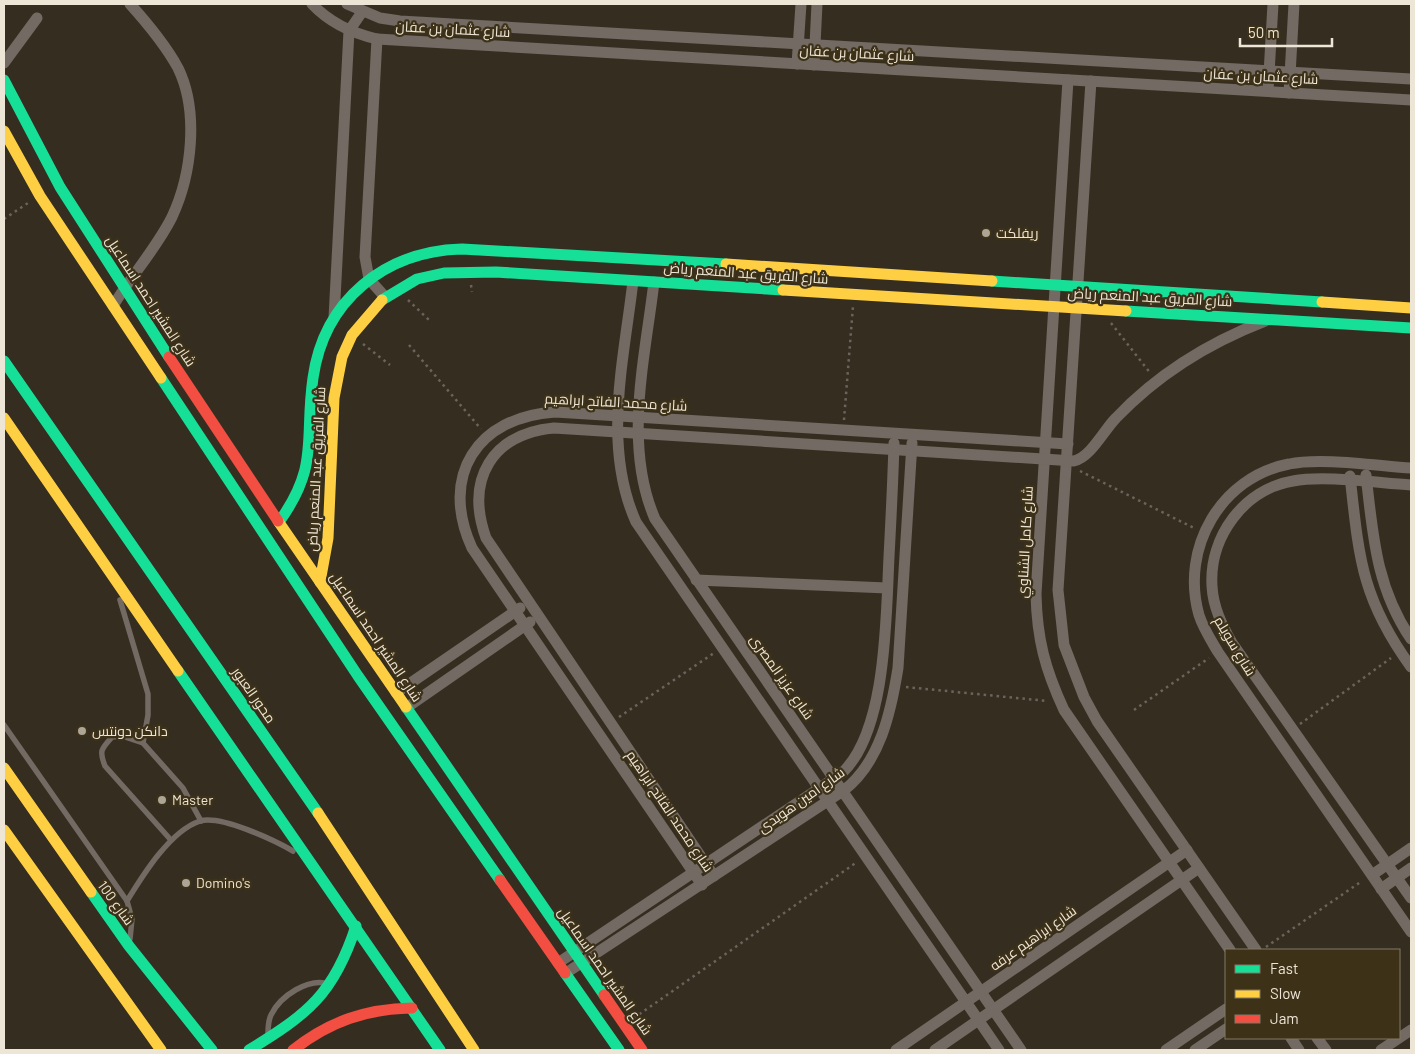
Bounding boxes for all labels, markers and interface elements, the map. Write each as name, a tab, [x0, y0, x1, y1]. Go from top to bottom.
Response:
scale bar	[1240, 15, 1332, 47]
street label: شارع عثمان بن عفان	[395, 17, 511, 41]
text: 50 m	[1248, 23, 1280, 41]
street label: شارع عثمان بن عفان	[799, 41, 915, 65]
street label: شارع عثمان بن عفان	[1203, 64, 1319, 88]
place label: ريفلكت	[996, 224, 1038, 241]
marker: ريفلكت	[980, 227, 992, 239]
street label: شارع المشير احمد اسماعيل	[102, 232, 200, 370]
street label: شارع الفريق عبد المنعم رياض	[663, 258, 829, 289]
street label: شارع الفريق عبد المنعم رياض	[1067, 284, 1233, 311]
street label: شارع الفريق عبد المنعم رياض	[303, 386, 330, 552]
street label: شارع محمد الفاتح ابراهيم	[544, 389, 688, 416]
street label: شارع كامل الشناوي	[1013, 485, 1040, 599]
street label: شارع المشير احمد اسماعيل	[326, 569, 426, 705]
street label: شارع سويلم	[1209, 613, 1260, 680]
street label: شارع عزيز المصرى	[746, 631, 818, 723]
street label: محور العبور	[228, 663, 280, 726]
place label: دانكن دونتس	[92, 722, 168, 739]
marker: دانكن دونتس	[76, 725, 88, 737]
street label: شارع محمد الفاتح ابراهيم	[622, 747, 717, 876]
street label: شارع امين هويدى	[754, 763, 848, 837]
place label: Master	[172, 791, 213, 808]
marker: Master	[156, 794, 168, 806]
place label: Domino's	[196, 874, 251, 891]
street label: شارع 100	[94, 877, 138, 929]
marker: Domino's	[180, 877, 192, 889]
street label: شارع ابراهيم عرفه	[986, 901, 1080, 975]
street label: شارع المشير احمد اسماعيل	[554, 903, 656, 1039]
legend	[1225, 949, 1400, 1039]
text: Fast	[1270, 959, 1298, 977]
text: Slow	[1270, 984, 1301, 1002]
text: Jam	[1270, 1009, 1299, 1027]

